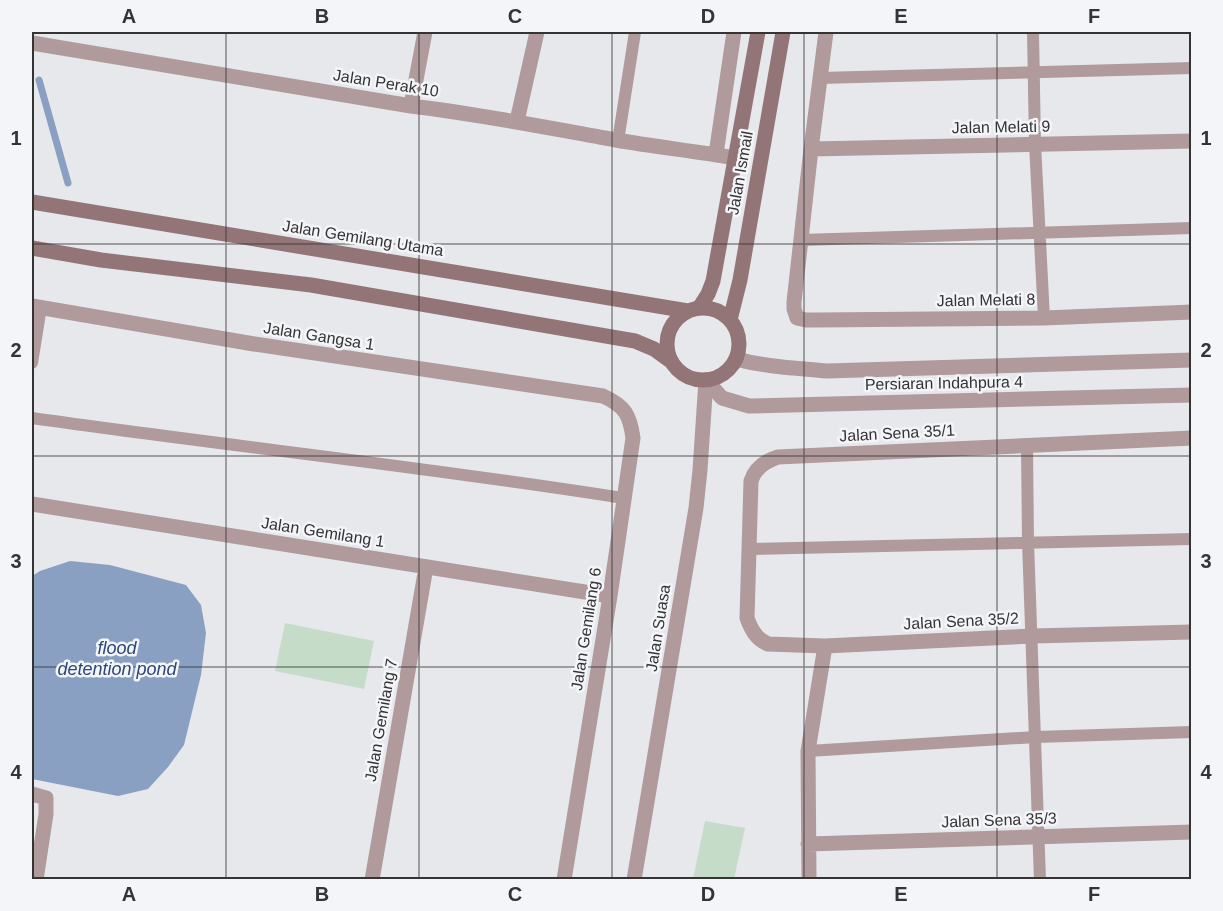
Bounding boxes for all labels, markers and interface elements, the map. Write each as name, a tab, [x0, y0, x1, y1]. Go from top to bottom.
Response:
text: A	[122, 5, 136, 27]
text: B	[315, 5, 329, 27]
text: C	[508, 5, 522, 27]
text: D	[701, 5, 715, 27]
text: E	[894, 5, 908, 27]
text: F	[1088, 5, 1100, 27]
street label: Jalan Perak 10	[332, 66, 440, 100]
street label: Jalan Melati 9	[951, 118, 1051, 136]
text: 1	[10, 127, 22, 149]
text: 1	[1200, 127, 1212, 149]
street label: Jalan Ismail	[724, 130, 756, 216]
street label: Jalan Gemilang Utama	[281, 217, 445, 259]
street label: Jalan Melati 8	[936, 291, 1036, 309]
street label: Jalan Gangsa 1	[262, 319, 376, 353]
text: 2	[10, 339, 22, 361]
text: 2	[1200, 339, 1212, 361]
street label: Persiaran Indahpura 4	[865, 373, 1023, 393]
street label: Jalan Sena 35/1	[839, 421, 955, 445]
street label: Jalan Gemilang 1	[260, 514, 386, 550]
text: 3	[10, 550, 22, 572]
text: 3	[1200, 550, 1212, 572]
street label: Jalan Gemilang 6	[568, 566, 604, 692]
street label: Jalan Suasa	[643, 583, 673, 673]
street label: Jalan Sena 35/2	[903, 609, 1019, 633]
water label: flood detention pond	[57, 638, 178, 679]
street label: Jalan Gemilang 7	[362, 657, 400, 783]
text: 4	[10, 761, 22, 783]
text: 4	[1200, 761, 1212, 783]
street label: Jalan Sena 35/3	[941, 809, 1057, 831]
text: A	[122, 883, 136, 905]
text: B	[315, 883, 329, 905]
text: C	[508, 883, 522, 905]
text: D	[701, 883, 715, 905]
text: E	[894, 883, 908, 905]
text: F	[1088, 883, 1100, 905]

